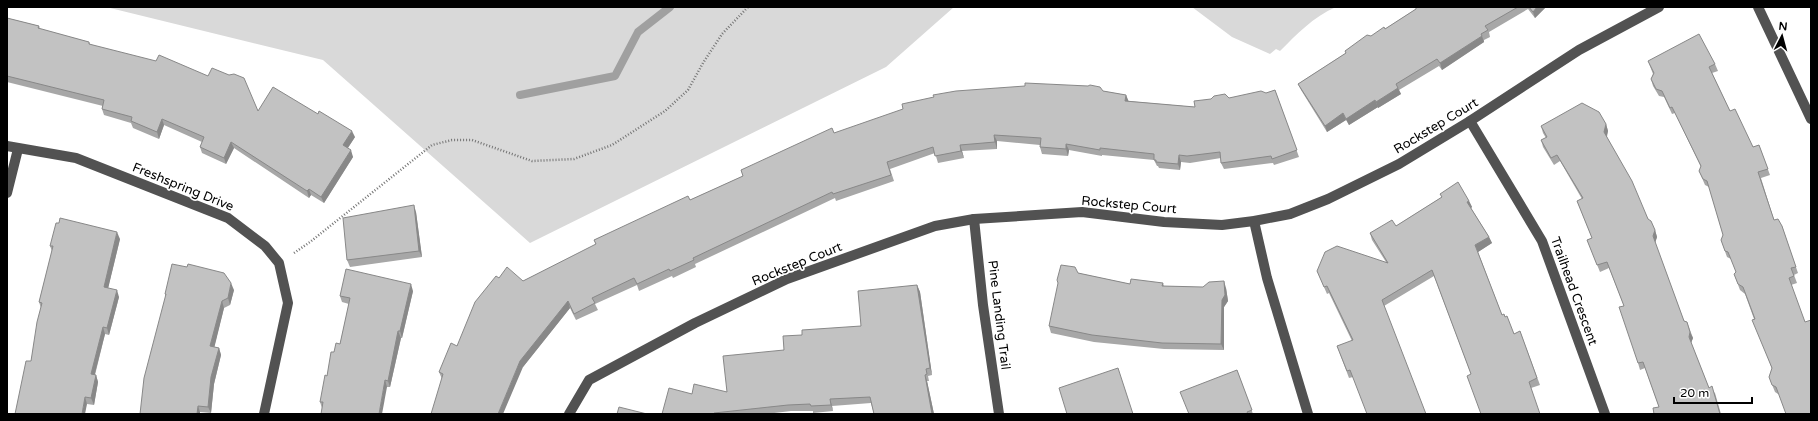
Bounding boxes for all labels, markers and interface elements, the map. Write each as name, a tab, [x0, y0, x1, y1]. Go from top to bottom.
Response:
north arrow	[1762, 16, 1802, 56]
text: N	[1778, 20, 1788, 33]
street label: Rockstep Court	[1391, 94, 1481, 158]
street label: Freshspring Drive	[130, 159, 236, 215]
street label: Rockstep Court	[1081, 193, 1177, 217]
street label: Trailhead Crescent	[1547, 235, 1601, 347]
street label: Rockstep Court	[750, 239, 844, 289]
street label: Pine Landing Trail	[984, 259, 1014, 371]
scale bar	[1674, 379, 1752, 405]
text: 20 m	[1680, 386, 1709, 400]

